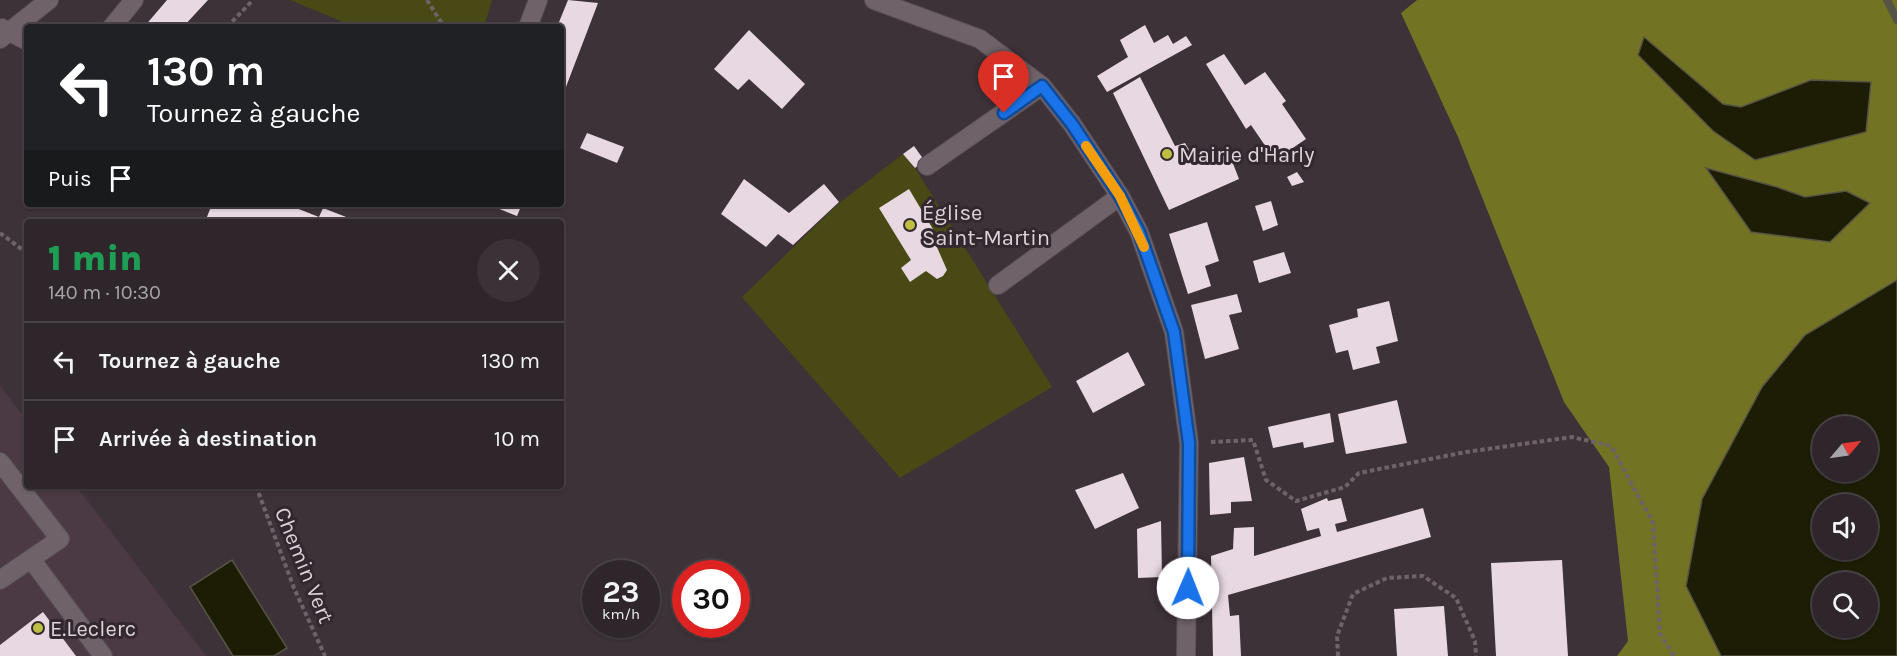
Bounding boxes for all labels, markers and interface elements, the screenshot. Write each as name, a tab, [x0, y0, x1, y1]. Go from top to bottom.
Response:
text: 130 m	[147, 46, 265, 96]
icon: left	[48, 48, 126, 126]
pin	[978, 51, 1029, 113]
icon: arrive	[987, 60, 1020, 93]
text: Tournez à gauche	[147, 97, 360, 129]
place label: Mairie d'Harly	[1179, 142, 1315, 168]
marker: Mairie d'Harly	[1160, 147, 1174, 161]
icon: arrive	[104, 162, 137, 195]
text: Puis	[48, 166, 92, 192]
place label: Église Saint-Martin	[922, 199, 1050, 251]
marker: Église Saint-Martin	[903, 218, 917, 232]
text: 1 min	[48, 237, 142, 279]
button: close	[477, 239, 540, 302]
text: 140 m · 10:30	[48, 281, 161, 304]
icon: left	[48, 345, 81, 378]
text: Tournez à gauche	[99, 348, 280, 374]
text: 130 m	[481, 348, 540, 374]
north arrow	[1812, 416, 1878, 482]
map controls	[1812, 416, 1878, 638]
icon: arrive	[48, 423, 81, 456]
text: Arrivée à destination	[99, 426, 317, 452]
text: 10 m	[494, 426, 540, 452]
button: sound	[1812, 494, 1878, 560]
street label: Chemin Vert	[269, 504, 339, 627]
position arrow	[1156, 556, 1220, 620]
speed limit sign: 30	[672, 560, 750, 638]
button: search	[1812, 572, 1878, 638]
text: 23	[603, 574, 639, 610]
text: km/h	[602, 605, 640, 623]
place label: E.Leclerc	[50, 616, 136, 642]
marker: E.Leclerc	[31, 621, 45, 635]

